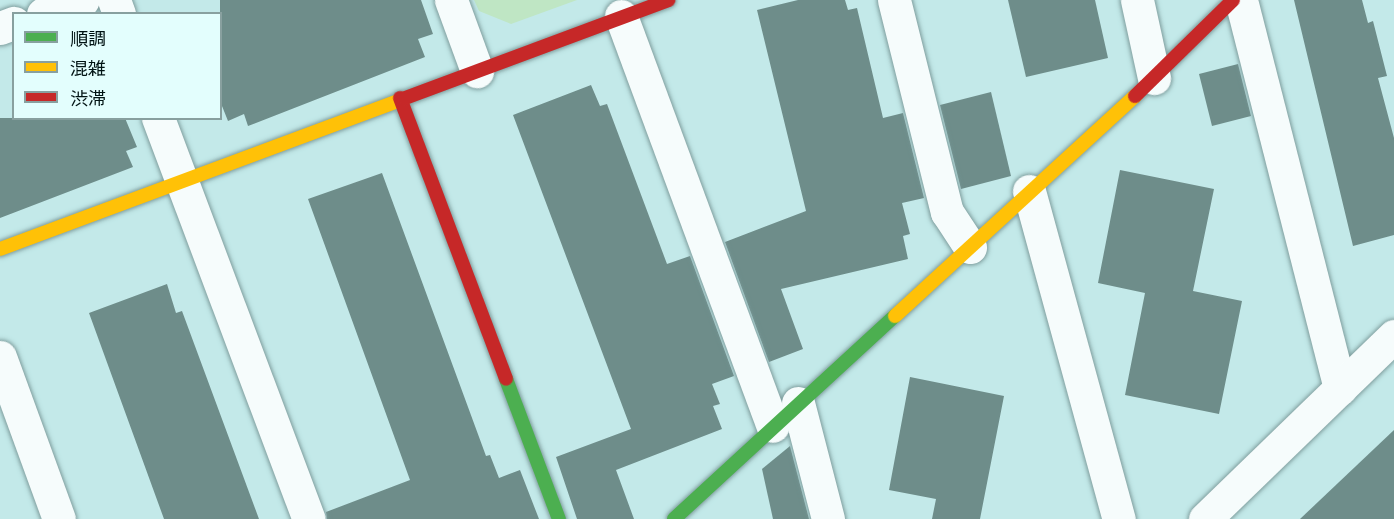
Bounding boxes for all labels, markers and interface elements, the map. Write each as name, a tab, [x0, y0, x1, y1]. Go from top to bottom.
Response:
legend	[12, 12, 222, 120]
text: 順調	[70, 28, 106, 49]
text: 混雑	[70, 58, 106, 79]
text: 渋滞	[70, 88, 106, 109]

